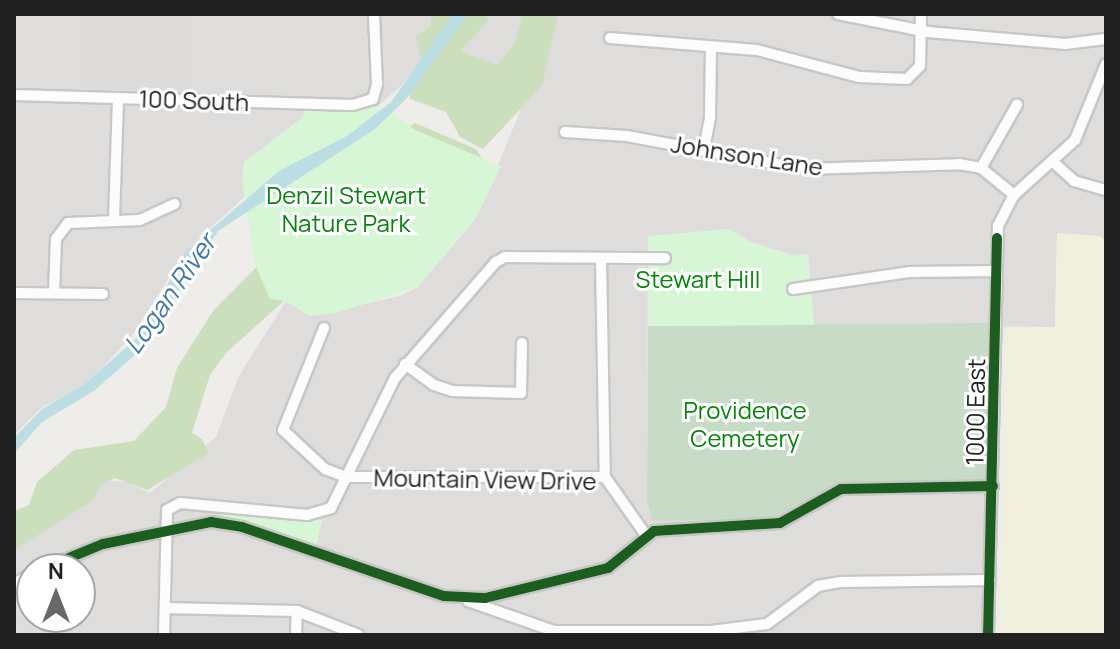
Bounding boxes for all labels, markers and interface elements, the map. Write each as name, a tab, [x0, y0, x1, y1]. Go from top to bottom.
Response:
street label: 100 South	[138, 84, 250, 116]
street label: Johnson Lane	[669, 129, 825, 181]
park label: Denzil Stewart Nature Park	[266, 181, 426, 237]
water label: Logan River	[117, 228, 223, 360]
park label: Stewart Hill	[636, 265, 760, 293]
street label: 1000 East	[960, 358, 990, 466]
park label: Providence Cemetery	[683, 396, 807, 452]
street label: Mountain View Drive	[373, 463, 597, 495]
north arrow	[16, 553, 96, 633]
text: N	[48, 556, 64, 586]

